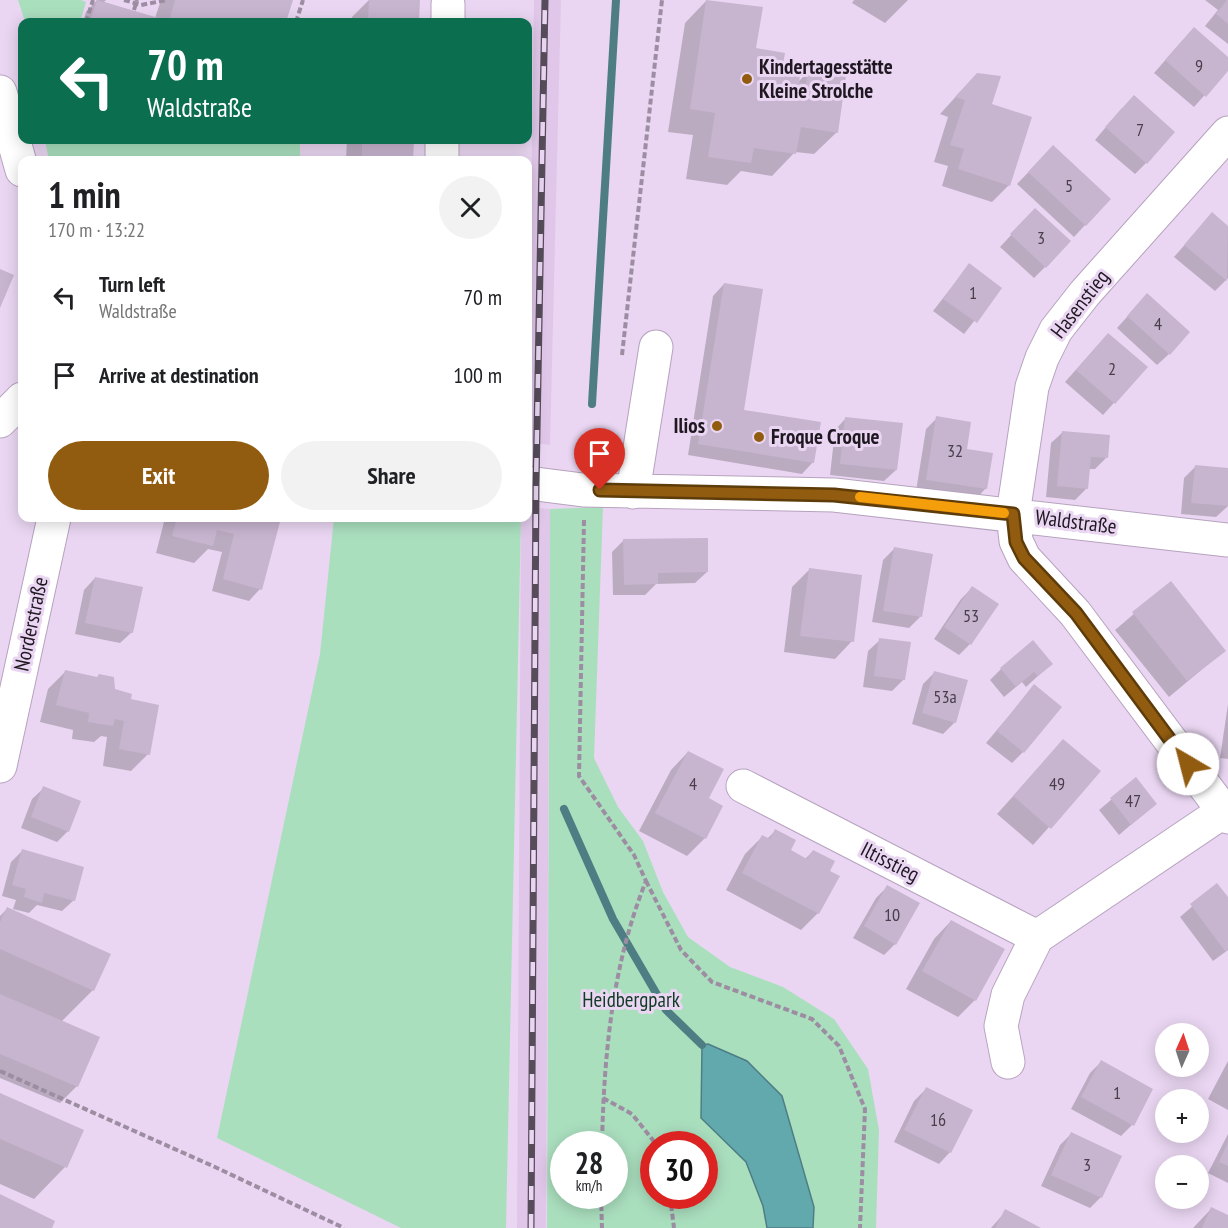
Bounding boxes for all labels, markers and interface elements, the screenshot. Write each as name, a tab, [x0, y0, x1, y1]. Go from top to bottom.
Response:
text: 70 m	[147, 37, 224, 92]
icon: left	[48, 42, 126, 120]
place label: Kindertagesstätte Kleine Strolche	[759, 53, 893, 104]
house number: 9	[1195, 54, 1203, 77]
marker: Kindertagesstätte Kleine Strolche	[740, 72, 754, 86]
text: Waldstraße	[147, 90, 252, 124]
house number: 7	[1136, 118, 1144, 141]
text: 1 min	[48, 171, 121, 218]
house number: 5	[1065, 174, 1073, 197]
button: close	[439, 176, 502, 239]
text: 170 m · 13:22	[48, 217, 145, 243]
house number: 3	[1037, 226, 1045, 249]
street label: Hasenstieg	[1044, 264, 1115, 343]
text: Turn left	[99, 270, 165, 298]
icon: left	[48, 281, 81, 314]
house number: 1	[969, 281, 977, 304]
text: 70 m	[463, 283, 502, 311]
text: Waldstraße	[99, 298, 177, 324]
house number: 4	[1154, 312, 1162, 335]
house number: 2	[1108, 357, 1116, 380]
icon: arrive	[48, 359, 81, 392]
text: Arrive at destination	[99, 361, 259, 389]
text: 100 m	[453, 361, 502, 389]
place label: Ilios	[673, 412, 705, 439]
marker: Ilios	[710, 419, 724, 433]
place label: Froque Croque	[771, 423, 880, 450]
pin	[574, 428, 625, 490]
marker: Froque Croque	[752, 430, 766, 444]
icon: arrive	[583, 437, 616, 470]
house number: 32	[947, 439, 963, 462]
button: Exit	[48, 441, 269, 510]
button: Share	[281, 441, 502, 510]
street label: Waldstraße	[1034, 503, 1118, 540]
street label: Norderstraße	[7, 574, 54, 673]
house number: 53	[963, 604, 979, 627]
house number: 53a	[933, 685, 957, 708]
position arrow	[1156, 732, 1220, 796]
house number: 4	[689, 772, 697, 795]
house number: 49	[1049, 772, 1065, 795]
house number: 47	[1125, 789, 1141, 812]
street label: Iltisstieg	[856, 835, 924, 888]
house number: 10	[884, 903, 900, 926]
park label: Heidbergpark	[582, 986, 680, 1013]
north arrow	[1155, 1023, 1209, 1077]
map controls	[1155, 1023, 1209, 1209]
house number: 1	[1113, 1081, 1121, 1104]
button: +	[1155, 1089, 1209, 1143]
house number: 16	[930, 1108, 946, 1131]
speed limit sign: 30	[640, 1131, 718, 1209]
text: 28	[575, 1143, 603, 1182]
house number: 3	[1083, 1153, 1091, 1176]
button: −	[1155, 1155, 1209, 1209]
text: km/h	[576, 1176, 602, 1195]

